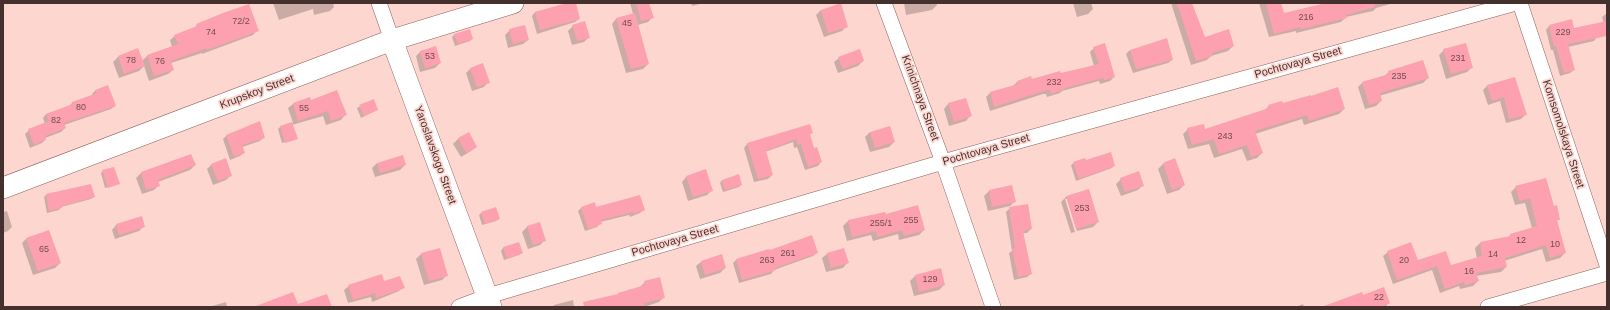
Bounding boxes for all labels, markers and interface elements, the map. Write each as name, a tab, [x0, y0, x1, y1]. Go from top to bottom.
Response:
house number: 216	[1298, 13, 1314, 23]
house number: 72/2	[232, 17, 250, 27]
house number: 45	[622, 19, 632, 29]
house number: 74	[206, 28, 216, 38]
house number: 229	[1555, 28, 1571, 38]
street label: Pochtovaya Street	[1253, 44, 1343, 82]
house number: 53	[425, 52, 435, 62]
street label: Krinichnaya Street	[898, 54, 942, 142]
house number: 231	[1450, 54, 1466, 64]
house number: 78	[126, 56, 136, 66]
house number: 76	[155, 57, 165, 67]
street label: Krupskoy Street	[218, 72, 296, 112]
house number: 235	[1391, 72, 1407, 82]
house number: 232	[1046, 78, 1062, 88]
street label: Komsomolskaya Street	[1539, 78, 1587, 190]
house number: 80	[76, 103, 86, 113]
house number: 55	[299, 104, 309, 114]
street label: Yaroslavskogo Street	[411, 104, 459, 206]
house number: 82	[51, 116, 61, 126]
street label: Pochtovaya Street	[941, 131, 1031, 169]
house number: 243	[1217, 132, 1233, 142]
house number: 253	[1074, 204, 1090, 214]
house number: 255	[903, 216, 919, 226]
house number: 255/1	[870, 219, 892, 229]
street label: Pochtovaya Street	[630, 222, 720, 260]
house number: 12	[1516, 236, 1526, 246]
house number: 10	[1550, 240, 1560, 250]
house number: 65	[39, 245, 49, 255]
house number: 261	[780, 249, 796, 259]
house number: 14	[1488, 250, 1498, 260]
house number: 263	[759, 256, 775, 266]
house number: 20	[1399, 256, 1409, 266]
house number: 16	[1464, 267, 1474, 277]
house number: 129	[922, 275, 938, 285]
house number: 22	[1374, 293, 1384, 303]

